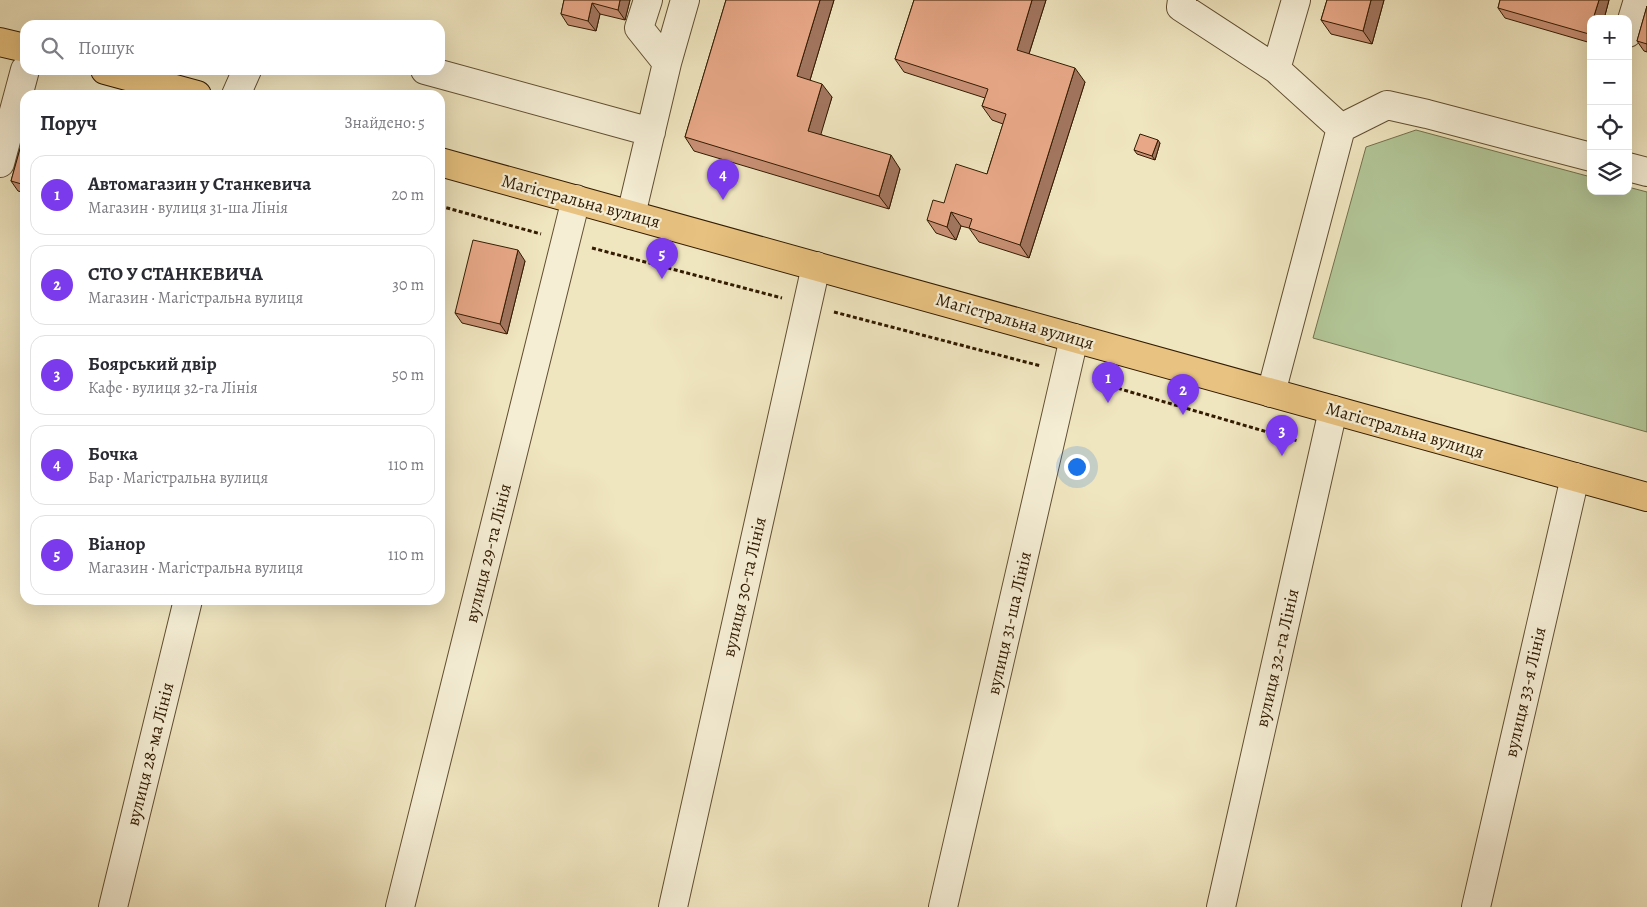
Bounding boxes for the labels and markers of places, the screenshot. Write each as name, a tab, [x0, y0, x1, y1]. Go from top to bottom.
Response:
pin: 4	[707, 159, 739, 200]
pin: 5	[646, 238, 678, 279]
pin: 1	[1092, 362, 1124, 403]
pin: 2	[1167, 374, 1199, 415]
pin: 3	[1266, 415, 1298, 456]

